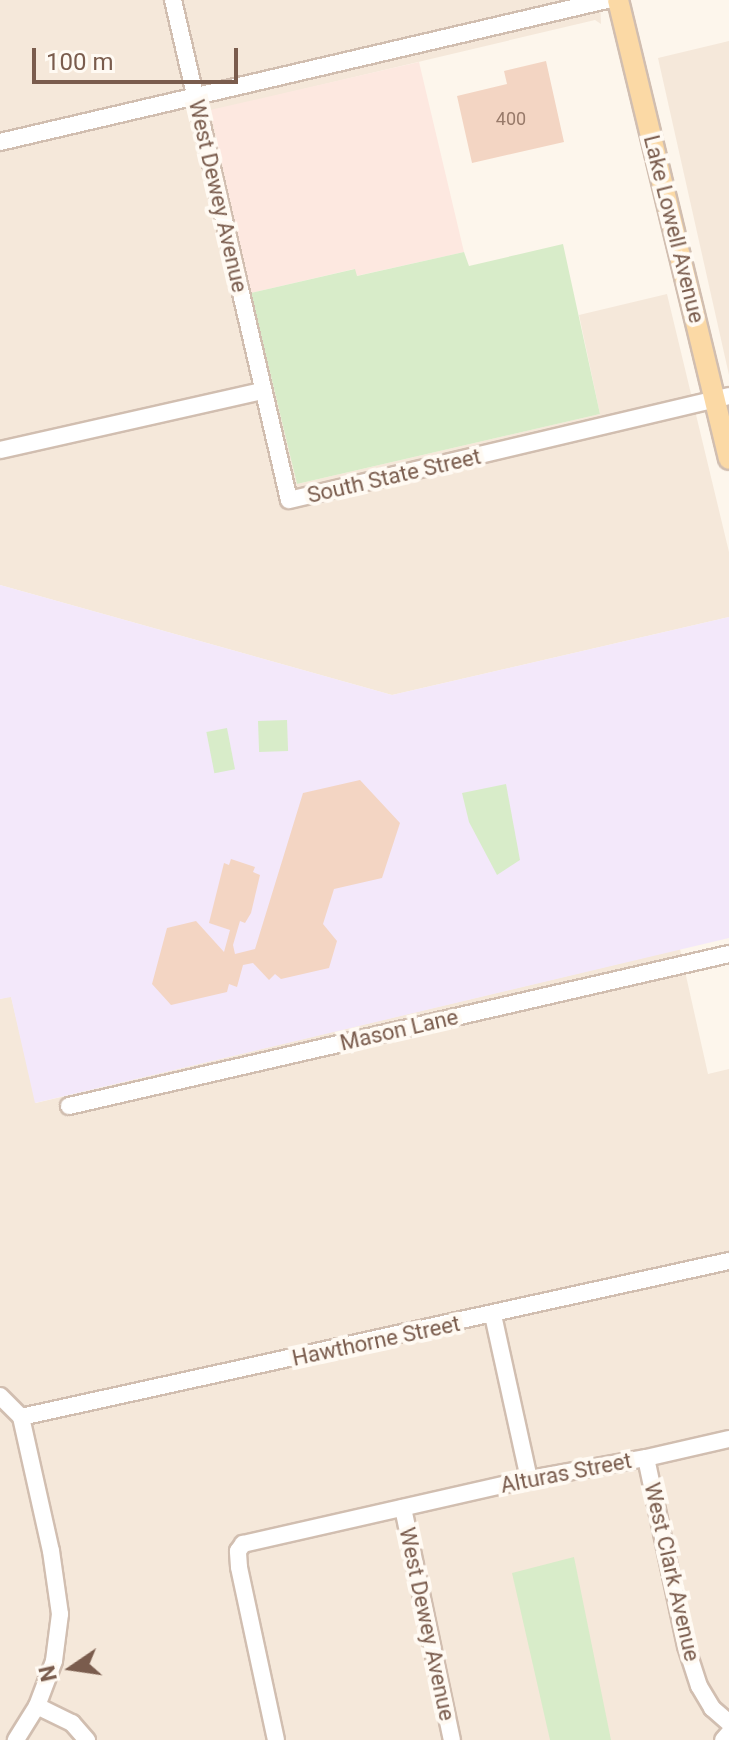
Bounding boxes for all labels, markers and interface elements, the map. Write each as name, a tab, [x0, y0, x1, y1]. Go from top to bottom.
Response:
scale bar	[36, 32, 242, 82]
text: 100 m	[46, 48, 113, 76]
street label: West Dewey Avenue	[183, 97, 253, 295]
house number: 400	[496, 108, 526, 130]
street label: Lake Lowell Avenue	[638, 132, 710, 326]
street label: South State Street	[305, 443, 483, 509]
street label: Mason Lane	[337, 1004, 461, 1056]
street label: Hawthorne Street	[290, 1310, 462, 1372]
street label: Alturas Street	[498, 1447, 634, 1499]
street label: West Clark Avenue	[639, 1480, 705, 1664]
street label: West Dewey Avenue	[394, 1525, 460, 1723]
north arrow	[32, 1628, 112, 1708]
text: N	[34, 1663, 62, 1684]

